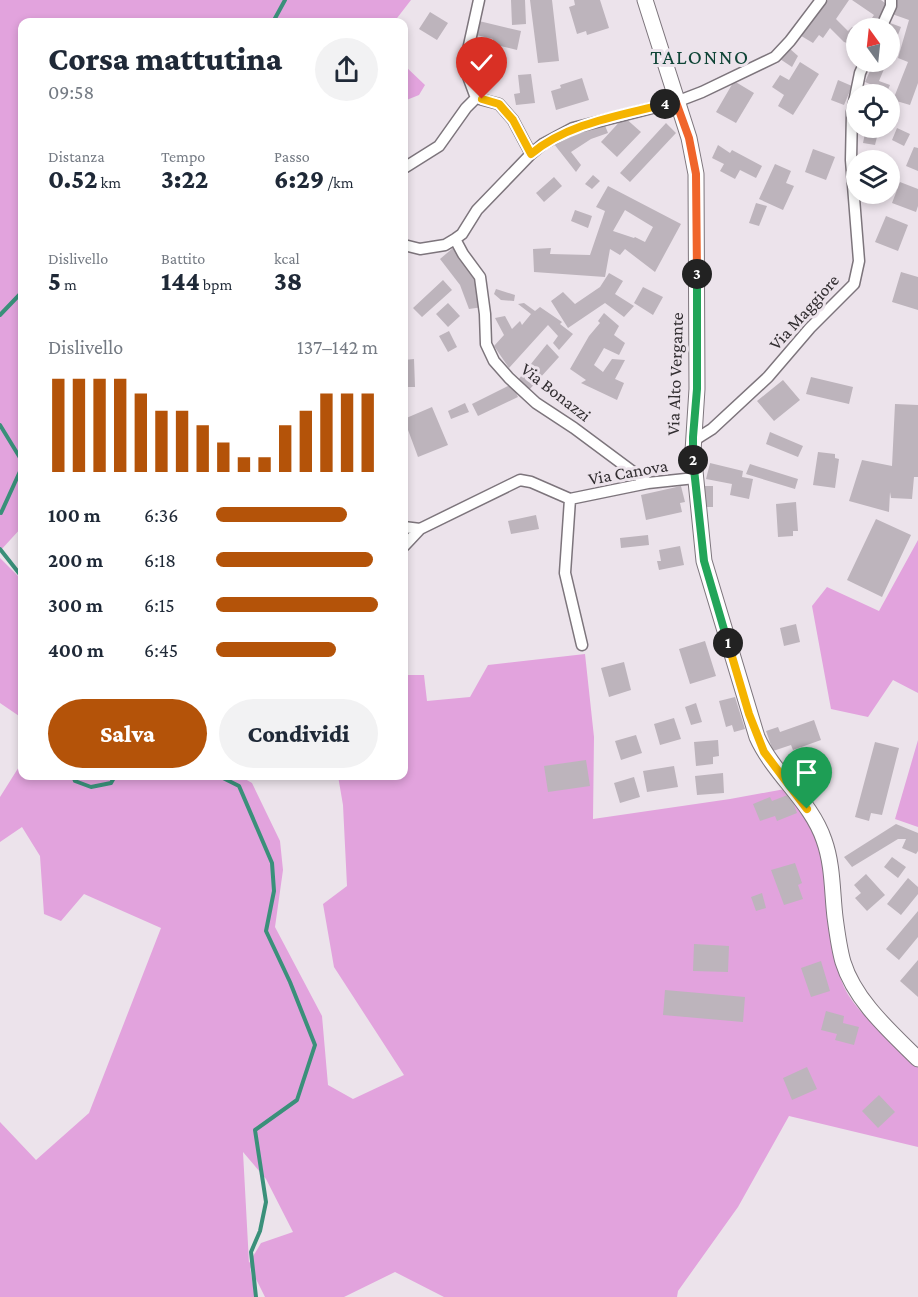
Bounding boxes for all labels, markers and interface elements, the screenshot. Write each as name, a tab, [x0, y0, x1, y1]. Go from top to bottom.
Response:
north arrow	[846, 18, 900, 72]
map controls	[846, 18, 900, 204]
pin	[456, 37, 507, 99]
button: share	[315, 38, 378, 101]
text: Corsa mattutina	[48, 40, 282, 77]
district label: TALONNO	[650, 45, 750, 69]
icon: check	[465, 46, 498, 79]
text: 09:58	[48, 81, 94, 103]
button: locate	[846, 84, 900, 138]
pin: 4	[650, 89, 680, 119]
text: 4	[661, 95, 669, 112]
text: Distanza	[48, 148, 105, 165]
text: Tempo	[161, 148, 205, 165]
text: Passo	[274, 148, 310, 165]
button: layers	[846, 150, 900, 204]
text: 0.52	[48, 165, 98, 194]
text: 3:22	[161, 165, 208, 194]
text: 6:29	[274, 165, 324, 194]
text: km	[98, 174, 121, 191]
text: /km	[324, 174, 354, 191]
text: Dislivello	[48, 250, 108, 267]
text: Battito	[161, 250, 205, 267]
text: kcal	[274, 250, 300, 267]
pin: 3	[682, 259, 712, 289]
text: 3	[693, 265, 701, 282]
text: 5	[48, 267, 61, 296]
text: 144	[161, 267, 200, 296]
text: 38	[274, 267, 302, 296]
street label: Via Maggiore	[765, 270, 843, 354]
text: m	[61, 276, 77, 293]
text: bpm	[200, 276, 232, 293]
street label: Via Alto Vergante	[663, 312, 687, 436]
text: Dislivello	[48, 336, 123, 358]
text: 137–142 m	[297, 336, 378, 358]
street label: Via Bonazzi	[517, 359, 595, 426]
pin: 2	[678, 445, 708, 475]
text: 2	[689, 451, 697, 468]
street label: Via Canova	[587, 455, 669, 489]
text: 100 m	[48, 504, 101, 526]
text: 6:36	[144, 504, 178, 526]
text: 200 m	[48, 549, 103, 571]
text: 6:18	[144, 549, 176, 571]
text: 300 m	[48, 594, 103, 616]
text: 6:15	[144, 594, 175, 616]
pin: 1	[713, 628, 743, 658]
text: 1	[725, 634, 731, 651]
text: 400 m	[48, 639, 104, 661]
text: 6:45	[144, 639, 178, 661]
button: Salva	[48, 699, 207, 768]
button: Condividi	[219, 699, 378, 768]
pin	[781, 747, 832, 809]
icon: arrive	[790, 756, 823, 789]

